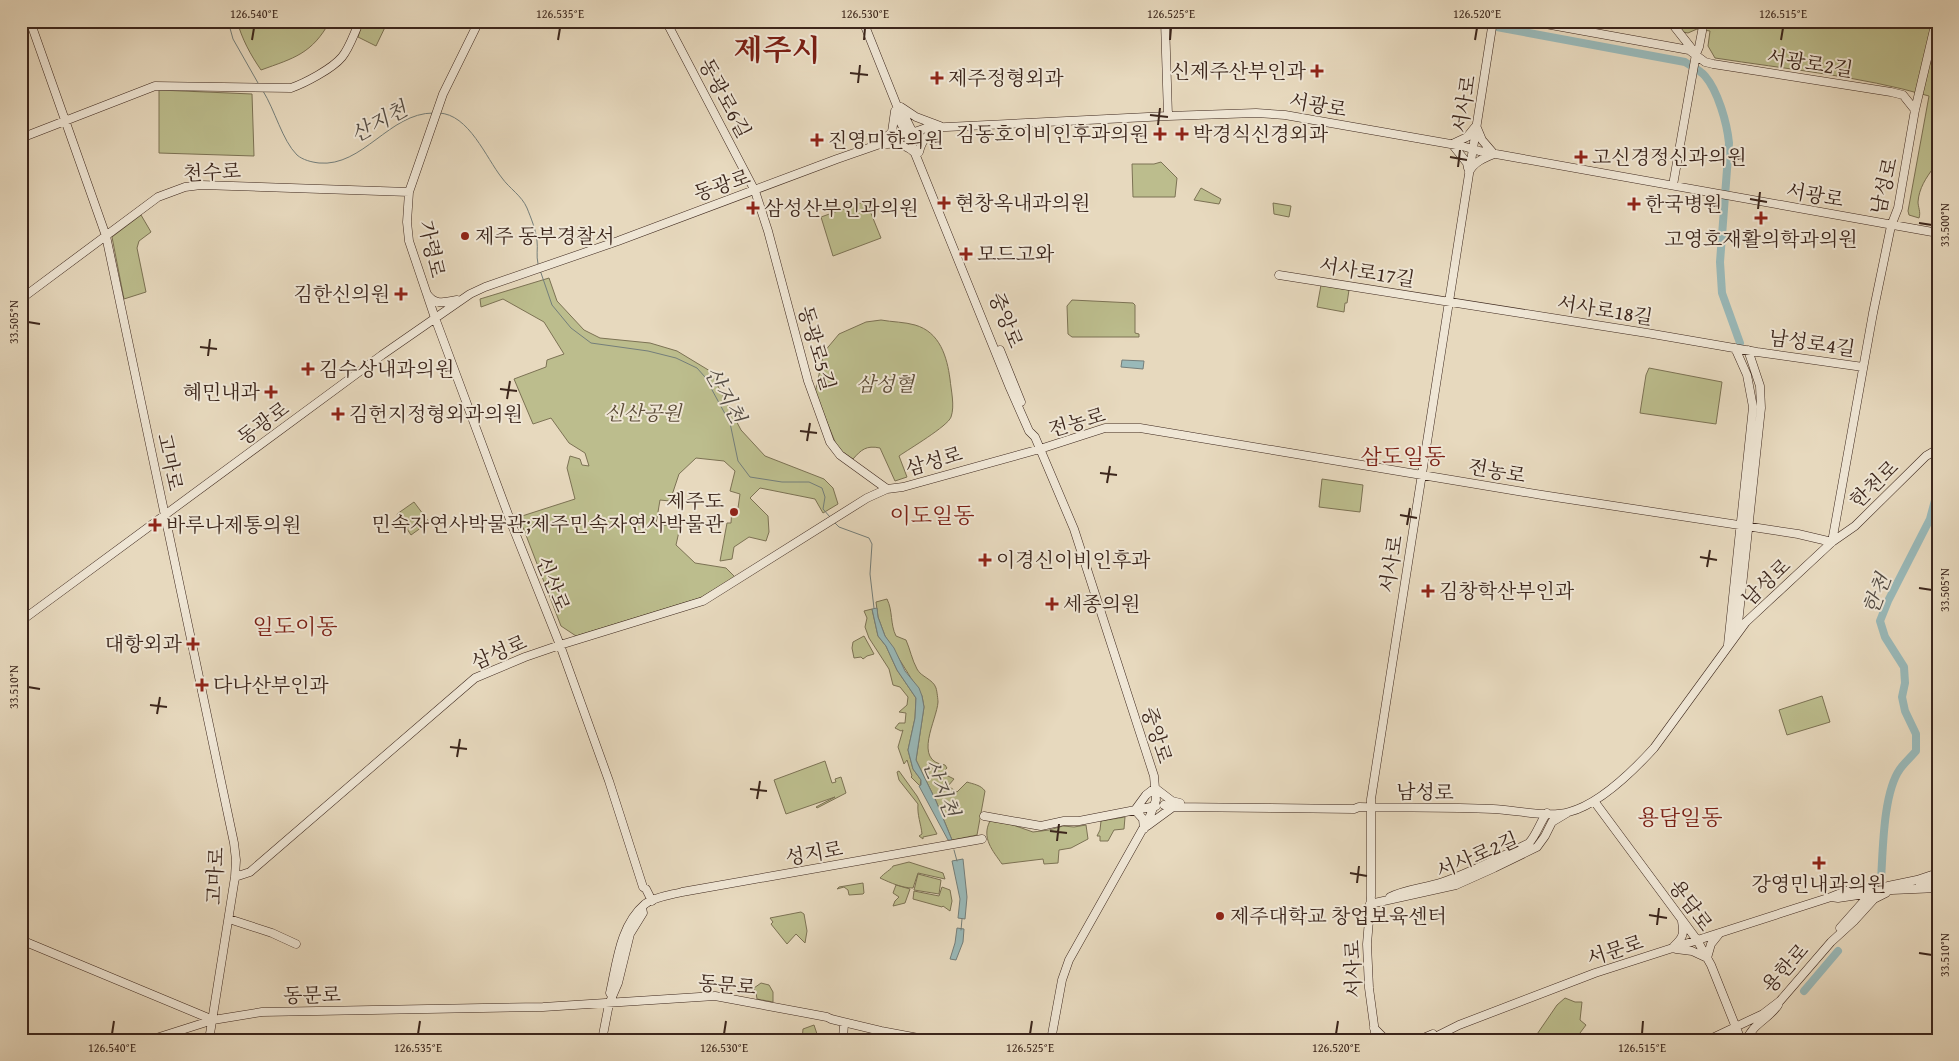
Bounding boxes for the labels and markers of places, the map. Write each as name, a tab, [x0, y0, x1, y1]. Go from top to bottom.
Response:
place label: 신제주산부인과	[1171, 56, 1307, 85]
place label: 제주정형외과	[948, 63, 1065, 92]
marker: 신제주산부인과	[1310, 64, 1324, 78]
marker: 제주정형외과	[930, 71, 944, 85]
place label: 김동호이비인후과의원	[956, 119, 1149, 148]
place label: 박경식신경외과	[1193, 119, 1329, 148]
place label: 진영미한의원	[828, 125, 944, 154]
marker: 김동호이비인후과의원	[1153, 127, 1167, 141]
marker: 박경식신경외과	[1175, 127, 1189, 141]
marker: 진영미한의원	[810, 133, 824, 147]
place label: 고신경정신과의원	[1592, 142, 1747, 171]
marker: 고신경정신과의원	[1574, 150, 1588, 164]
place label: 현창옥내과의원	[955, 188, 1090, 217]
place label: 한국병원	[1645, 189, 1722, 218]
place label: 삼성산부인과의원	[764, 193, 919, 222]
marker: 현창옥내과의원	[937, 196, 951, 210]
marker: 한국병원	[1627, 197, 1641, 211]
marker: 삼성산부인과의원	[746, 201, 760, 215]
marker: 고영호재활의학과의원	[1754, 211, 1768, 225]
place label: 제주 동부경찰서	[475, 221, 615, 250]
place label: 고영호재활의학과의원	[1664, 224, 1858, 253]
marker: 제주 동부경찰서	[459, 230, 471, 242]
place label: 모드고와	[977, 239, 1055, 268]
marker: 모드고와	[959, 247, 973, 261]
place label: 김한신의원	[293, 279, 390, 308]
marker: 김한신의원	[394, 287, 408, 301]
place label: 김수상내과의원	[319, 354, 454, 383]
marker: 김수상내과의원	[301, 362, 315, 376]
place label: 혜민내과	[183, 377, 261, 406]
marker: 혜민내과	[264, 385, 278, 399]
place label: 김헌지정형외과의원	[349, 399, 523, 428]
marker: 김헌지정형외과의원	[331, 407, 345, 421]
place label: 제주도 민속자연사박물관;제주민속자연사박물관	[371, 486, 725, 538]
marker: 제주도 민속자연사박물관;제주민속자연사박물관	[728, 506, 740, 518]
place label: 바루나제통의원	[166, 510, 301, 539]
marker: 바루나제통의원	[148, 518, 162, 532]
place label: 이경신이비인후과	[996, 545, 1151, 574]
marker: 이경신이비인후과	[978, 553, 992, 567]
place label: 김창학산부인과	[1439, 576, 1575, 605]
marker: 김창학산부인과	[1421, 584, 1435, 598]
place label: 세종의원	[1063, 589, 1140, 618]
marker: 세종의원	[1045, 597, 1059, 611]
place label: 대항외과	[105, 629, 183, 658]
marker: 대항외과	[186, 637, 200, 651]
place label: 다나산부인과	[213, 670, 330, 699]
marker: 다나산부인과	[195, 678, 209, 692]
marker: 강영민내과의원	[1812, 856, 1826, 870]
place label: 강영민내과의원	[1751, 869, 1887, 898]
place label: 제주대학교 창업보육센터	[1230, 901, 1447, 930]
marker: 제주대학교 창업보육센터	[1214, 910, 1226, 922]

